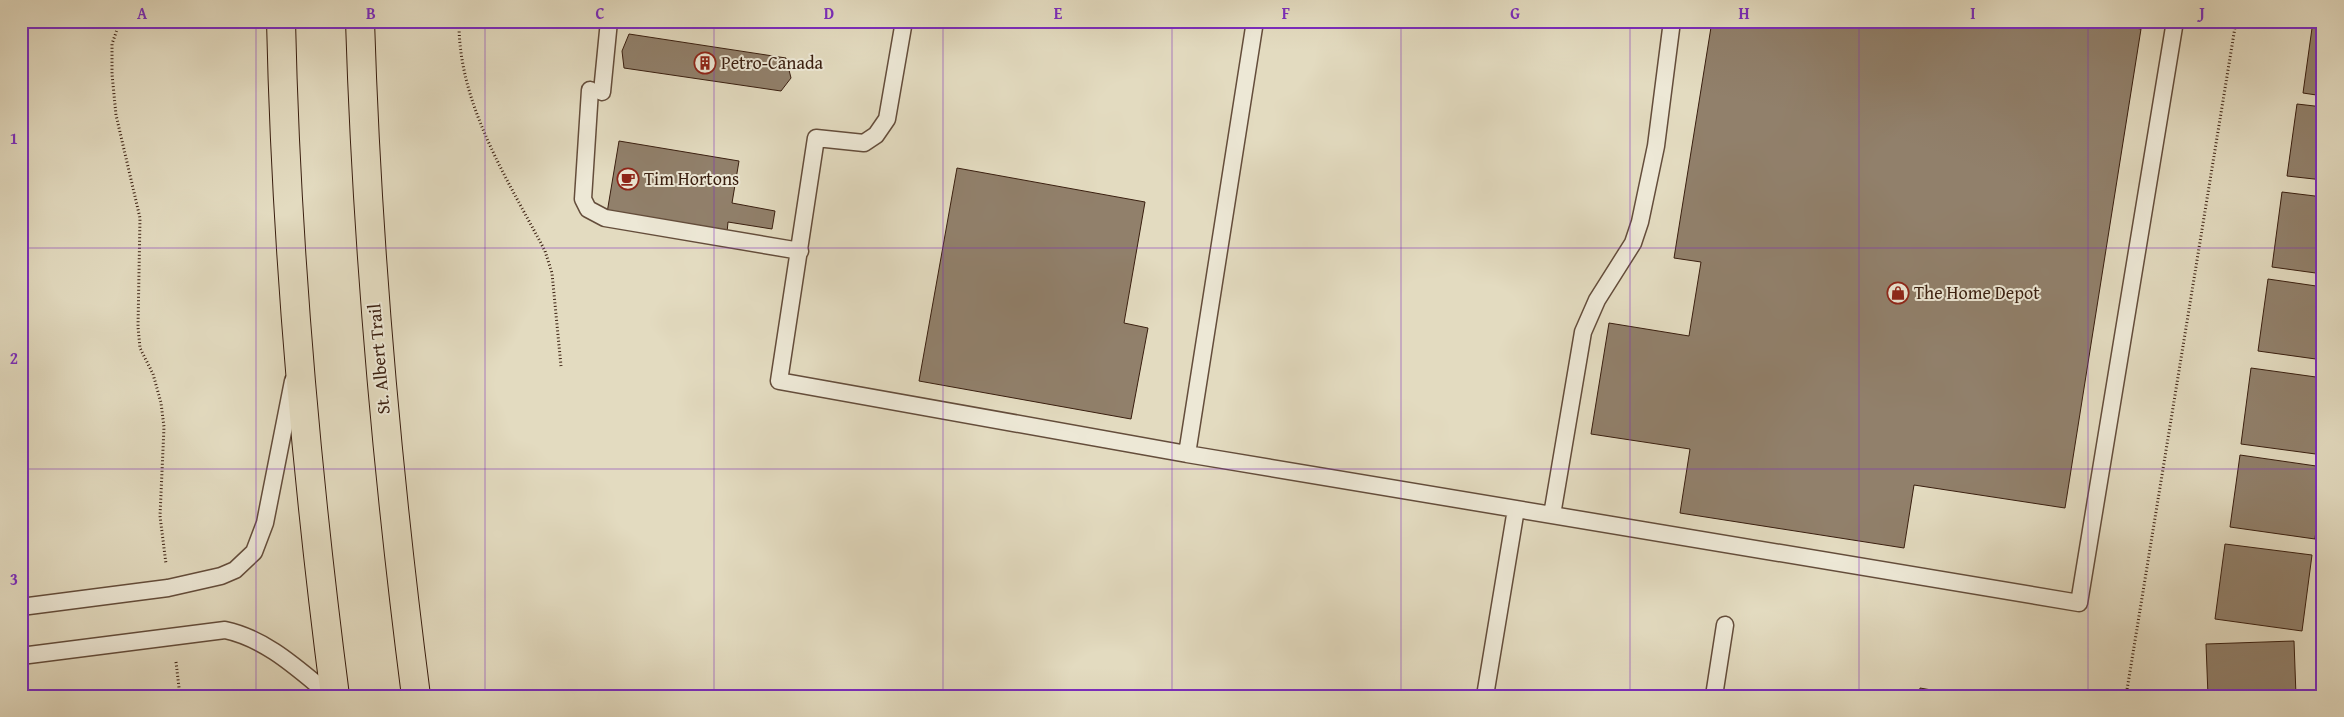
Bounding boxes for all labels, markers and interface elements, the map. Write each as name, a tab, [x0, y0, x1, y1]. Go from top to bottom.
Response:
text: A	[137, 1, 148, 25]
text: B	[366, 1, 376, 25]
text: C	[595, 1, 605, 25]
text: D	[824, 1, 834, 25]
text: E	[1054, 1, 1063, 25]
text: F	[1282, 1, 1290, 25]
text: G	[1510, 1, 1520, 25]
text: H	[1738, 1, 1750, 25]
text: I	[1970, 1, 1976, 25]
text: J	[2196, 1, 2205, 25]
place label: Petro-Canada	[721, 49, 823, 76]
building icon: Petro-Canada	[693, 51, 717, 75]
text: 1	[10, 126, 18, 150]
place label: Tim Hortons	[644, 165, 739, 192]
cafe icon: Tim Hortons	[616, 167, 640, 191]
place label: The Home Depot	[1914, 279, 2040, 306]
shop icon: The Home Depot	[1886, 281, 1910, 305]
street label: St. Albert Trail	[360, 303, 397, 415]
text: 2	[10, 346, 18, 370]
text: 3	[10, 567, 18, 591]

